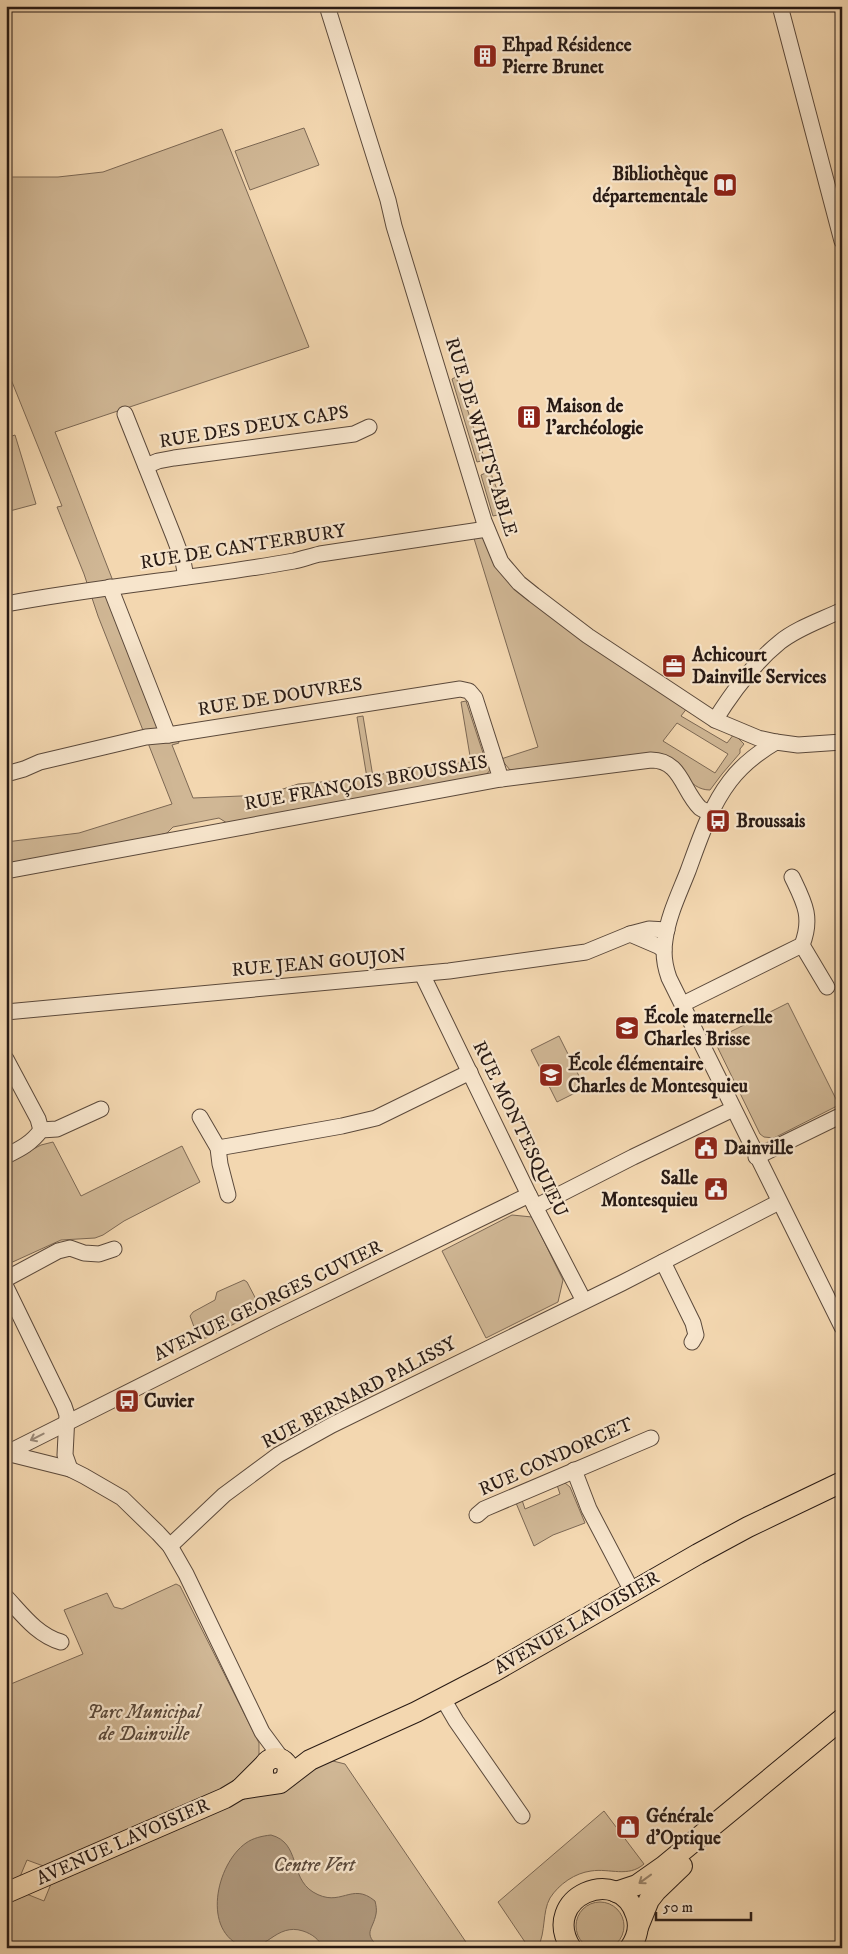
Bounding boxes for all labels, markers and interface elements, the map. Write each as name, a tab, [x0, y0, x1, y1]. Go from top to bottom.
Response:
place label: Ehpad Résidence Pierre Brunet	[502, 34, 632, 79]
building icon: Ehpad Résidence Pierre Brunet	[472, 43, 498, 69]
place label: Bibliothèque départementale	[592, 163, 708, 208]
library icon: Bibliothèque départementale	[712, 172, 738, 198]
street label: RUE DE WHITSTABLE	[440, 335, 522, 539]
place label: Maison de l'archéologie	[545, 395, 644, 440]
street label: RUE DES DEUX CAPS	[158, 401, 350, 453]
building icon: Maison de l'archéologie	[516, 404, 542, 430]
street label: RUE DE CANTERBURY	[139, 519, 348, 575]
place label: Achicourt Dainville Services	[691, 644, 827, 689]
office icon: Achicourt Dainville Services	[661, 653, 687, 679]
street label: RUE DE DOUVRES	[196, 673, 364, 721]
street label: RUE FRANÇOIS BROUSSAIS	[243, 750, 489, 816]
bus stop icon: Broussais	[705, 808, 731, 834]
place label: Broussais	[736, 810, 806, 833]
street label: RUE JEAN GOUJON	[231, 944, 407, 982]
place label: École maternelle Charles Brisse	[644, 1004, 773, 1051]
school or university icon: École maternelle Charles Brisse	[614, 1015, 640, 1041]
street label: RUE MONTESQUIEU	[467, 1037, 573, 1221]
place label: École élémentaire Charles de Montesquieu	[568, 1051, 748, 1099]
school or university icon: École élémentaire Charles de Montesquieu	[538, 1062, 564, 1088]
public building icon: Dainville	[693, 1135, 719, 1161]
place label: Dainville	[724, 1137, 794, 1160]
place label: Salle Montesquieu	[601, 1167, 698, 1213]
public building icon: Salle Montesquieu	[703, 1176, 729, 1202]
street label: AVENUE GEORGES CUVIER	[150, 1235, 386, 1366]
street label: RUE BERNARD PALISSY	[258, 1331, 461, 1454]
bus stop icon: Cuvier	[114, 1388, 140, 1414]
place label: Cuvier	[144, 1390, 195, 1413]
street label: RUE CONDORCET	[475, 1412, 637, 1501]
one-way arrow	[29, 1432, 44, 1442]
street label: AVENUE LAVOISIER	[490, 1566, 664, 1680]
park label: Parc Municipal de Dainville	[87, 1701, 203, 1746]
street label: AVENUE LAVOISIER	[33, 1793, 213, 1891]
place label: Générale d'Optique	[646, 1805, 721, 1851]
shop icon: Générale d'Optique	[615, 1814, 641, 1840]
park label: Centre Vert	[273, 1854, 356, 1877]
one-way arrow	[639, 1874, 653, 1884]
scale bar	[656, 1889, 750, 1921]
text: 50 m	[663, 1898, 693, 1917]

